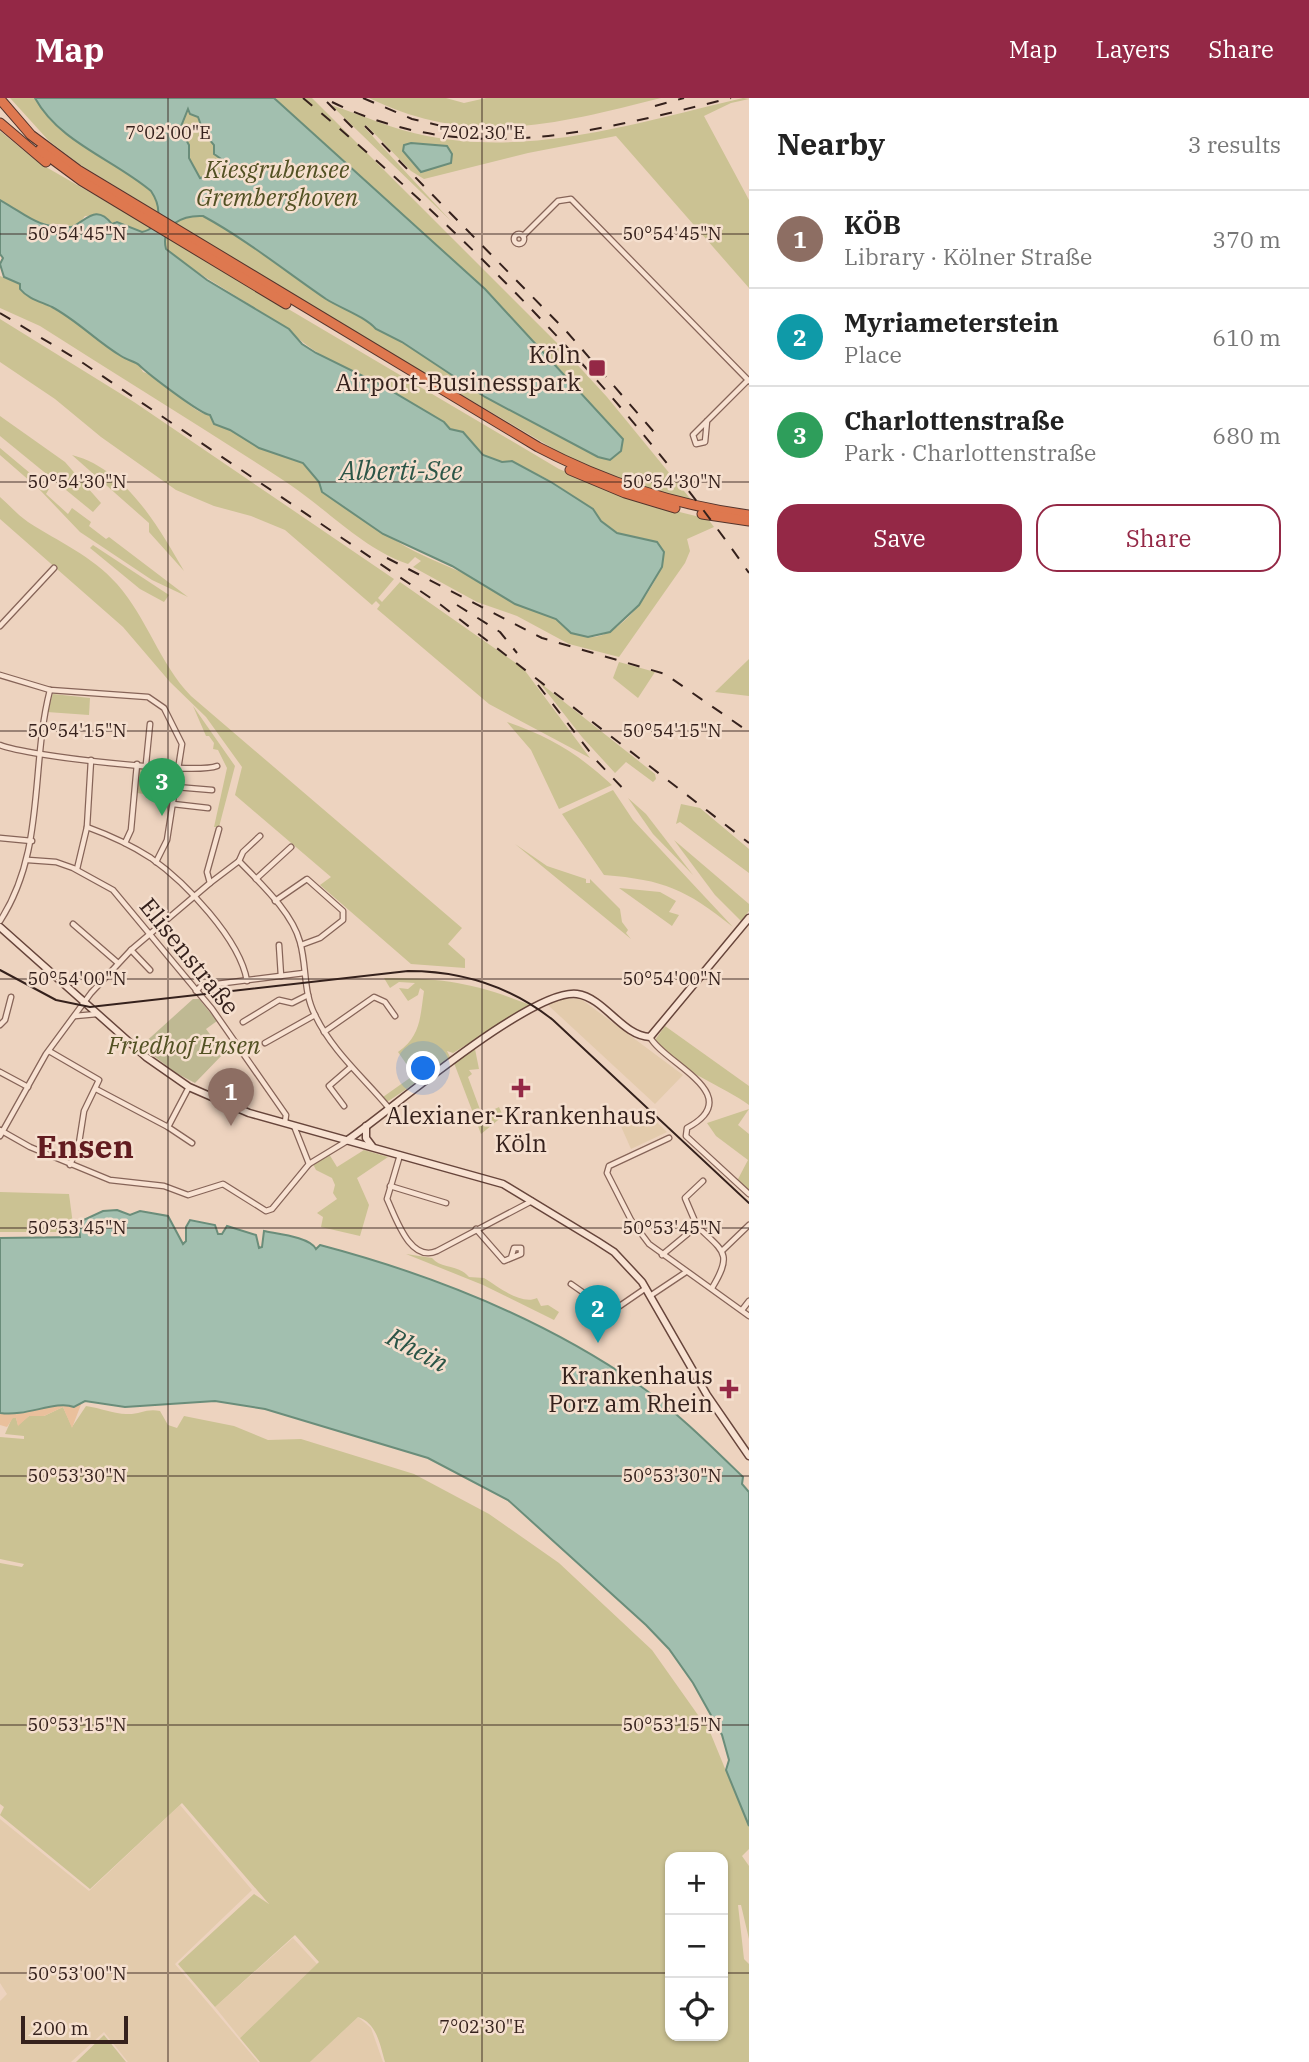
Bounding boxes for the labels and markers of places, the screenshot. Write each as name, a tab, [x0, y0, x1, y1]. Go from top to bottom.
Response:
place label: Köln Airport-Businesspark	[335, 338, 581, 398]
marker: Köln Airport-Businesspark	[587, 358, 607, 378]
pin: 3	[139, 758, 185, 816]
pin: 1	[208, 1068, 254, 1126]
marker: Alexianer-Krankenhaus Köln	[511, 1078, 531, 1098]
place label: Alexianer-Krankenhaus Köln	[386, 1099, 656, 1159]
pin: 2	[575, 1285, 621, 1343]
place label: Krankenhaus Porz am Rhein	[548, 1359, 713, 1419]
marker: Krankenhaus Porz am Rhein	[719, 1379, 739, 1399]

